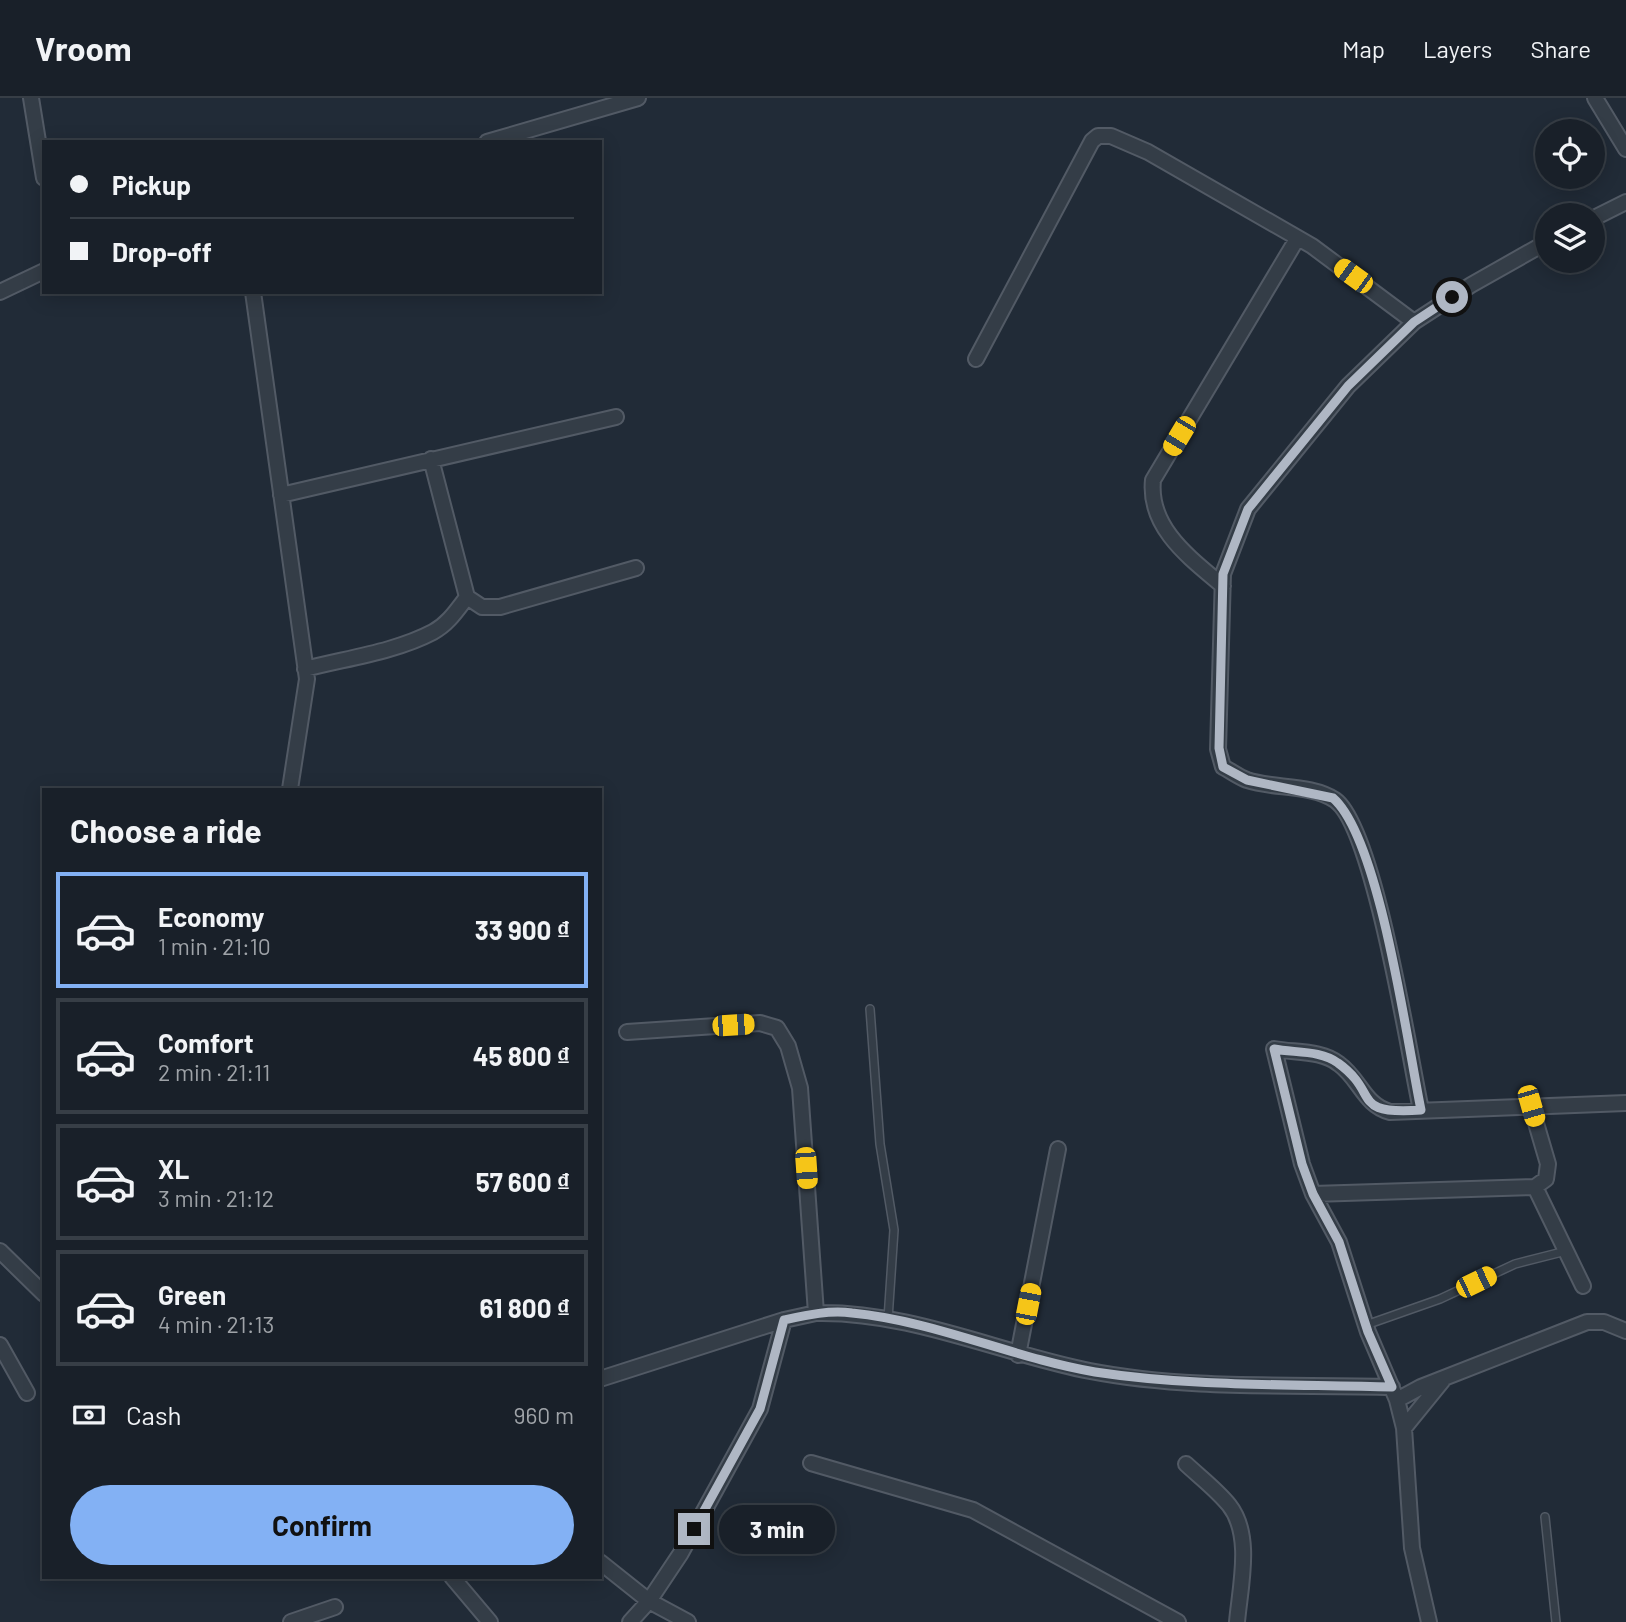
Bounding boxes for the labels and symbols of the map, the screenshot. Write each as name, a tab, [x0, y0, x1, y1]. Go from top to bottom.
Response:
car	[1330, 255, 1377, 297]
route start	[1436, 281, 1468, 313]
car	[1160, 413, 1199, 459]
car	[712, 1013, 755, 1037]
car	[1516, 1083, 1547, 1129]
car	[795, 1146, 818, 1190]
car	[1453, 1263, 1500, 1301]
car	[1014, 1281, 1043, 1327]
callout: 3 min	[718, 1504, 834, 1554]
route end	[678, 1513, 710, 1545]

